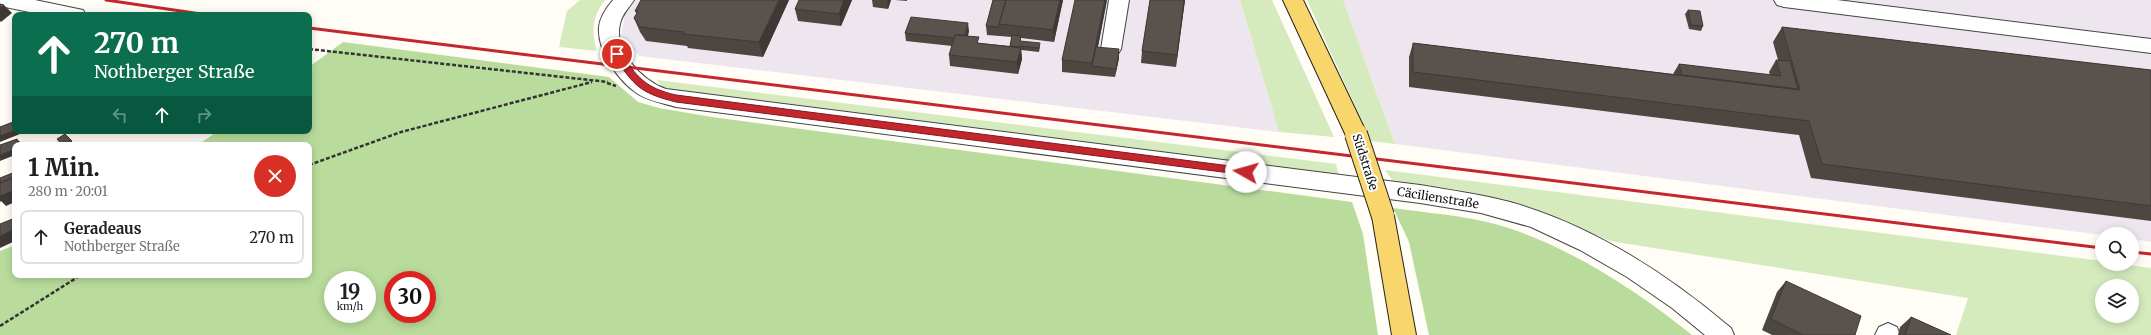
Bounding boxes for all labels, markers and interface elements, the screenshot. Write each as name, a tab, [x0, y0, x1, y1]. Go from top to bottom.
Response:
text: 270 m	[94, 25, 179, 61]
icon: ahead	[28, 28, 80, 80]
pin	[600, 37, 634, 71]
icon: arrive	[606, 43, 628, 65]
text: Nothberger Straße	[94, 60, 254, 83]
icon: left	[109, 104, 131, 126]
icon: ahead	[151, 104, 173, 126]
icon: right	[193, 104, 215, 126]
street label: Südstraße	[1349, 132, 1382, 192]
position arrow	[1225, 151, 1267, 193]
text: 1 Min.	[28, 152, 100, 183]
button: close	[254, 155, 296, 197]
text: 280 m · 20:01	[28, 183, 108, 200]
street label: Cäcilienstraße	[1396, 184, 1480, 211]
text: Geradeaus	[64, 219, 141, 238]
icon: ahead	[30, 226, 52, 248]
map controls	[2095, 227, 2139, 323]
button: search	[2095, 227, 2139, 271]
text: 270 m	[249, 228, 294, 247]
text: Nothberger Straße	[64, 238, 180, 255]
speed limit sign: 30	[384, 271, 436, 323]
text: 19	[340, 279, 360, 304]
button: layers	[2095, 279, 2139, 323]
text: km/h	[337, 300, 363, 313]

